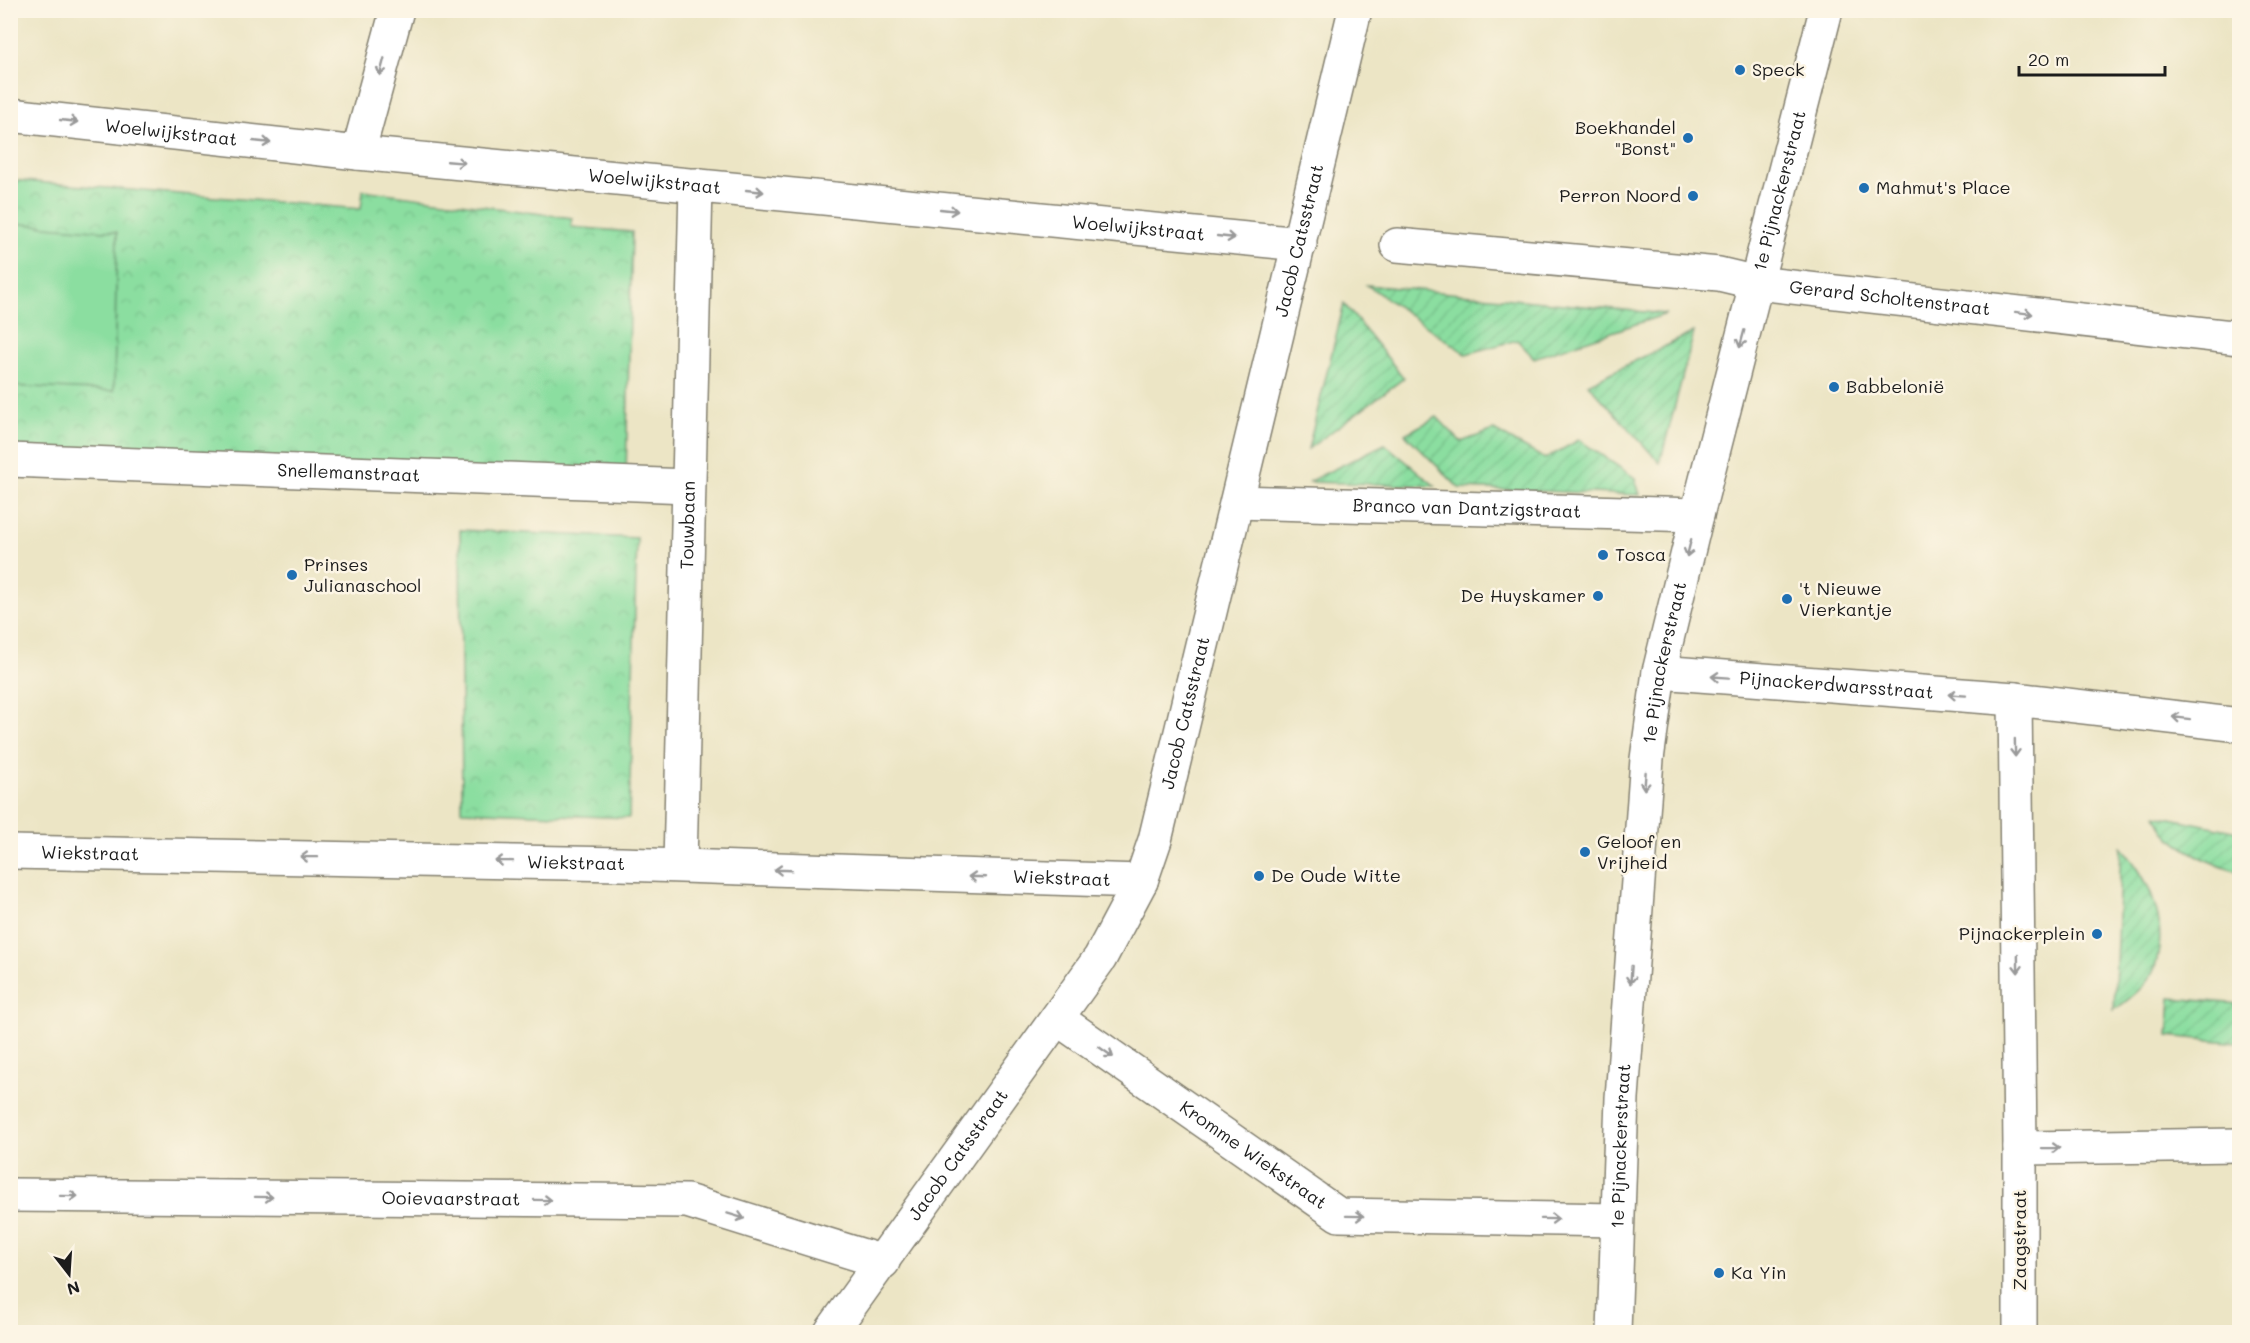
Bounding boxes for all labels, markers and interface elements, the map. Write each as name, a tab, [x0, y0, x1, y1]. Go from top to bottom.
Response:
scale bar	[2019, 39, 2164, 77]
text: 20 m	[2028, 47, 2069, 71]
one-way arrow	[375, 57, 387, 76]
place label: Speck	[1752, 57, 1805, 81]
marker: Speck	[1733, 63, 1747, 77]
street label: 1e Pijnackerstraat	[1747, 108, 1811, 274]
street label: Woelwijkstraat	[104, 112, 239, 151]
place label: Boekhandel "Bonst"	[1575, 115, 1676, 160]
one-way arrow	[58, 116, 78, 127]
marker: Boekhandel "Bonst"	[1681, 131, 1695, 145]
one-way arrow	[252, 137, 272, 148]
one-way arrow	[446, 157, 466, 168]
street label: Jacob Catsstraat	[1269, 161, 1328, 319]
street label: Woelwijkstraat	[587, 162, 722, 199]
place label: Mahmut's Place	[1876, 175, 2011, 199]
marker: Mahmut's Place	[1857, 181, 1871, 195]
place label: Perron Noord	[1559, 183, 1681, 207]
one-way arrow	[744, 186, 764, 197]
marker: Perron Noord	[1686, 189, 1700, 203]
one-way arrow	[938, 205, 958, 216]
street label: Woelwijkstraat	[1071, 209, 1206, 246]
one-way arrow	[1216, 232, 1236, 243]
street label: Gerard Scholtenstraat	[1788, 274, 1992, 320]
one-way arrow	[2014, 308, 2033, 319]
one-way arrow	[1736, 329, 1748, 348]
place label: Babbelonië	[1846, 374, 1944, 398]
marker: Babbelonië	[1827, 380, 1841, 394]
street label: Snellemanstraat	[277, 457, 421, 487]
street label: Touwbaan	[674, 481, 700, 570]
street label: Branco van Dantzigstraat	[1352, 492, 1582, 523]
one-way arrow	[1682, 538, 1694, 557]
place label: Tosca	[1615, 542, 1666, 566]
marker: Tosca	[1596, 548, 1610, 562]
place label: Prinses Julianaschool	[304, 552, 422, 597]
marker: Prinses Julianaschool	[285, 568, 299, 582]
place label: 't Nieuwe Vierkantje	[1799, 576, 1892, 621]
street label: 1e Pijnackerstraat	[1636, 579, 1692, 745]
place label: De Huyskamer	[1461, 583, 1586, 607]
marker: De Huyskamer	[1591, 589, 1605, 603]
marker: 't Nieuwe Vierkantje	[1780, 592, 1794, 606]
street label: Jacob Catsstraat	[1155, 634, 1215, 792]
street label: Pijnackerdwarsstraat	[1739, 665, 1935, 704]
one-way arrow	[1711, 671, 1731, 682]
one-way arrow	[1947, 689, 1967, 700]
one-way arrow	[2172, 712, 2192, 723]
one-way arrow	[2010, 737, 2021, 757]
one-way arrow	[1640, 770, 1651, 790]
place label: Geloof en Vrijheid	[1597, 829, 1681, 874]
street label: Wiekstraat	[41, 840, 139, 866]
marker: Geloof en Vrijheid	[1578, 845, 1592, 859]
street label: Wiekstraat	[527, 849, 625, 875]
one-way arrow	[299, 852, 319, 863]
one-way arrow	[494, 855, 514, 867]
place label: De Oude Witte	[1271, 863, 1401, 887]
street label: Wiekstraat	[1012, 864, 1111, 891]
one-way arrow	[773, 865, 793, 876]
marker: De Oude Witte	[1252, 869, 1266, 883]
one-way arrow	[968, 871, 988, 883]
place label: Pijnackerplein	[1959, 921, 2085, 945]
marker: Pijnackerplein	[2090, 927, 2104, 941]
one-way arrow	[2012, 953, 2024, 973]
one-way arrow	[1625, 965, 1636, 985]
one-way arrow	[1097, 1046, 1113, 1058]
street label: 1e Pijnackerstraat	[1605, 1063, 1636, 1229]
street label: Jacob Catsstraat	[902, 1084, 1013, 1225]
street label: Kromme Wiekstraat	[1175, 1095, 1332, 1214]
one-way arrow	[2041, 1142, 2061, 1153]
street label: Ooievaarstraat	[382, 1185, 520, 1211]
street label: Zaagstraat	[2007, 1189, 2031, 1291]
one-way arrow	[58, 1190, 78, 1202]
one-way arrow	[253, 1192, 273, 1203]
one-way arrow	[532, 1194, 552, 1206]
one-way arrow	[1344, 1210, 1364, 1221]
one-way arrow	[726, 1212, 745, 1223]
one-way arrow	[1539, 1213, 1559, 1225]
north arrow	[39, 1244, 99, 1304]
place label: Ka Yin	[1731, 1260, 1786, 1284]
marker: Ka Yin	[1712, 1266, 1726, 1280]
text: N	[65, 1277, 82, 1301]

